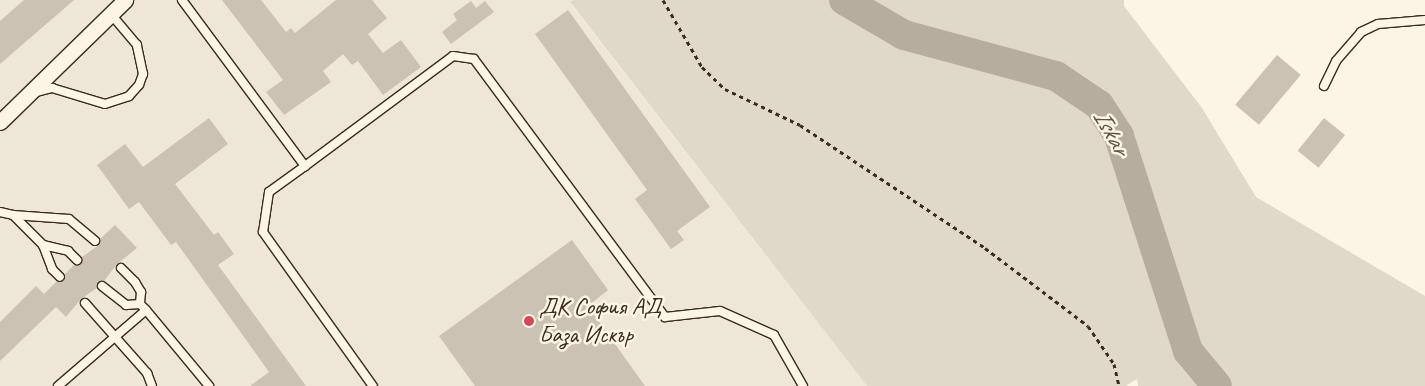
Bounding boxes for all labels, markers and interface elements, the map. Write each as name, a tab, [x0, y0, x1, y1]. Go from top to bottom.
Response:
water label: Iskar	[1086, 104, 1136, 160]
place label: ДК София АД База Искър	[539, 293, 660, 349]
marker: ДК София АД База Искър	[523, 315, 535, 327]

